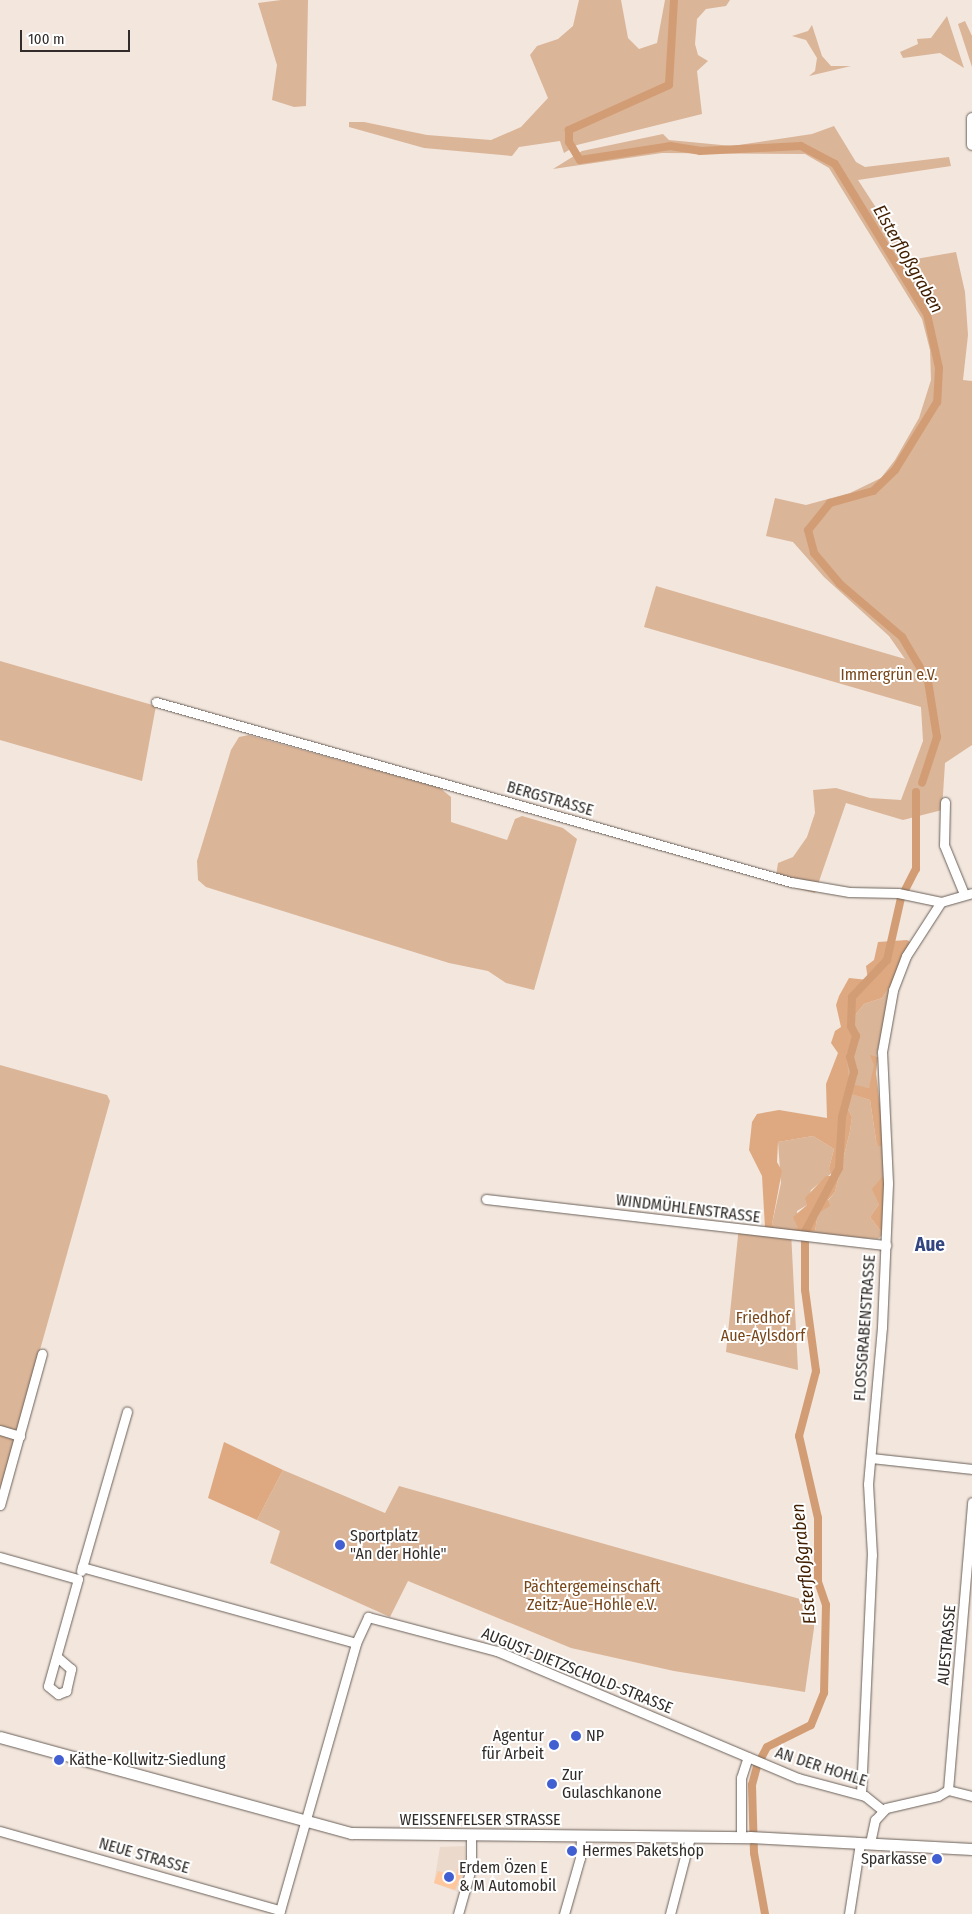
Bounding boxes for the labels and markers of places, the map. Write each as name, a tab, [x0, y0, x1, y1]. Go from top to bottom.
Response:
place label: Sportplatz "An der Hohle"	[350, 1526, 446, 1564]
marker: Sportplatz "An der Hohle"	[334, 1539, 346, 1551]
place label: Agentur für Arbeit	[482, 1726, 544, 1764]
place label: NP	[586, 1726, 604, 1746]
marker: NP	[570, 1730, 582, 1742]
marker: Agentur für Arbeit	[548, 1739, 560, 1751]
place label: Käthe-Kollwitz-Siedlung	[69, 1750, 226, 1770]
marker: Käthe-Kollwitz-Siedlung	[53, 1754, 65, 1766]
place label: Zur Gulaschkanone	[562, 1765, 662, 1803]
marker: Zur Gulaschkanone	[546, 1778, 558, 1790]
place label: Hermes Paketshop	[582, 1841, 704, 1861]
marker: Hermes Paketshop	[566, 1845, 578, 1857]
place label: Sparkasse	[861, 1849, 927, 1869]
marker: Sparkasse	[931, 1853, 943, 1865]
place label: Erdem Özen E & M Automobil	[459, 1858, 556, 1896]
marker: Erdem Özen E & M Automobil	[443, 1871, 455, 1883]

